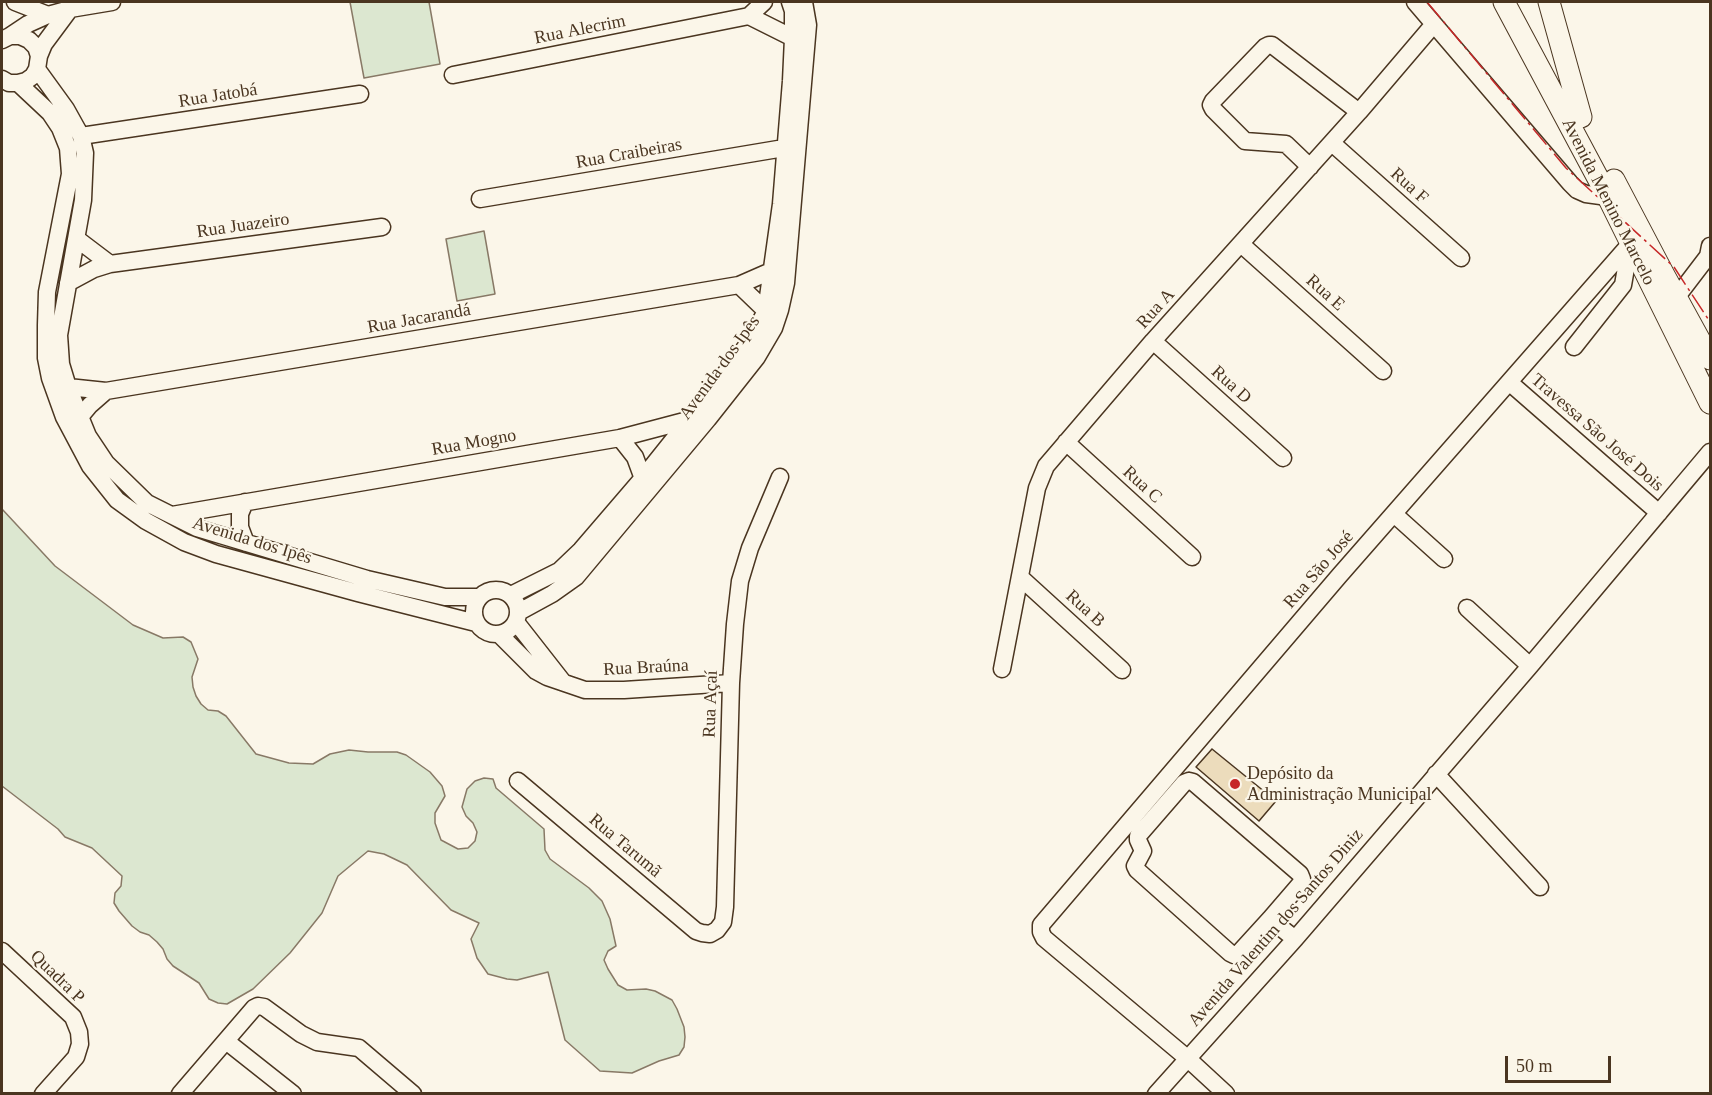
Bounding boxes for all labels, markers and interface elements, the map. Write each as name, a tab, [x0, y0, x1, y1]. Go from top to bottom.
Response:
street label: Rua Alecrim	[533, 11, 627, 49]
street label: Rua Jatobá	[177, 79, 259, 113]
street label: Avenida Menino Marcelo	[1556, 115, 1660, 289]
street label: Rua Craibeiras	[574, 134, 684, 174]
street label: Rua F	[1386, 163, 1432, 209]
street label: Rua Juazeiro	[195, 209, 291, 243]
street label: Rua E	[1301, 270, 1349, 316]
street label: Rua A	[1132, 284, 1180, 334]
street label: Rua Jacarandá	[366, 299, 472, 339]
street label: Avenida dos Ipês	[675, 312, 765, 424]
street label: Rua D	[1206, 361, 1256, 409]
street label: Travessa São José Dois	[1526, 369, 1668, 497]
street label: Rua Mogno	[430, 425, 518, 461]
street label: Rua C	[1118, 462, 1166, 508]
street label: Avenida dos Ipês	[190, 513, 314, 569]
street label: Rua São José	[1279, 527, 1359, 613]
street label: Rua B	[1061, 586, 1109, 632]
street label: Rua Braúna	[603, 655, 689, 681]
street label: Rua Açaí	[699, 670, 723, 738]
place label: Depósito da Administração Municipal	[1247, 763, 1431, 806]
marker: Depósito da Administração Municipal	[1228, 777, 1242, 791]
street label: Rua Tarumã	[584, 809, 666, 883]
street label: Avenida Valentim dos Santos Diniz	[1184, 824, 1368, 1032]
street label: Quadra P	[25, 946, 89, 1008]
scale bar	[1508, 1044, 1614, 1082]
text: 50 m	[1516, 1056, 1553, 1076]

